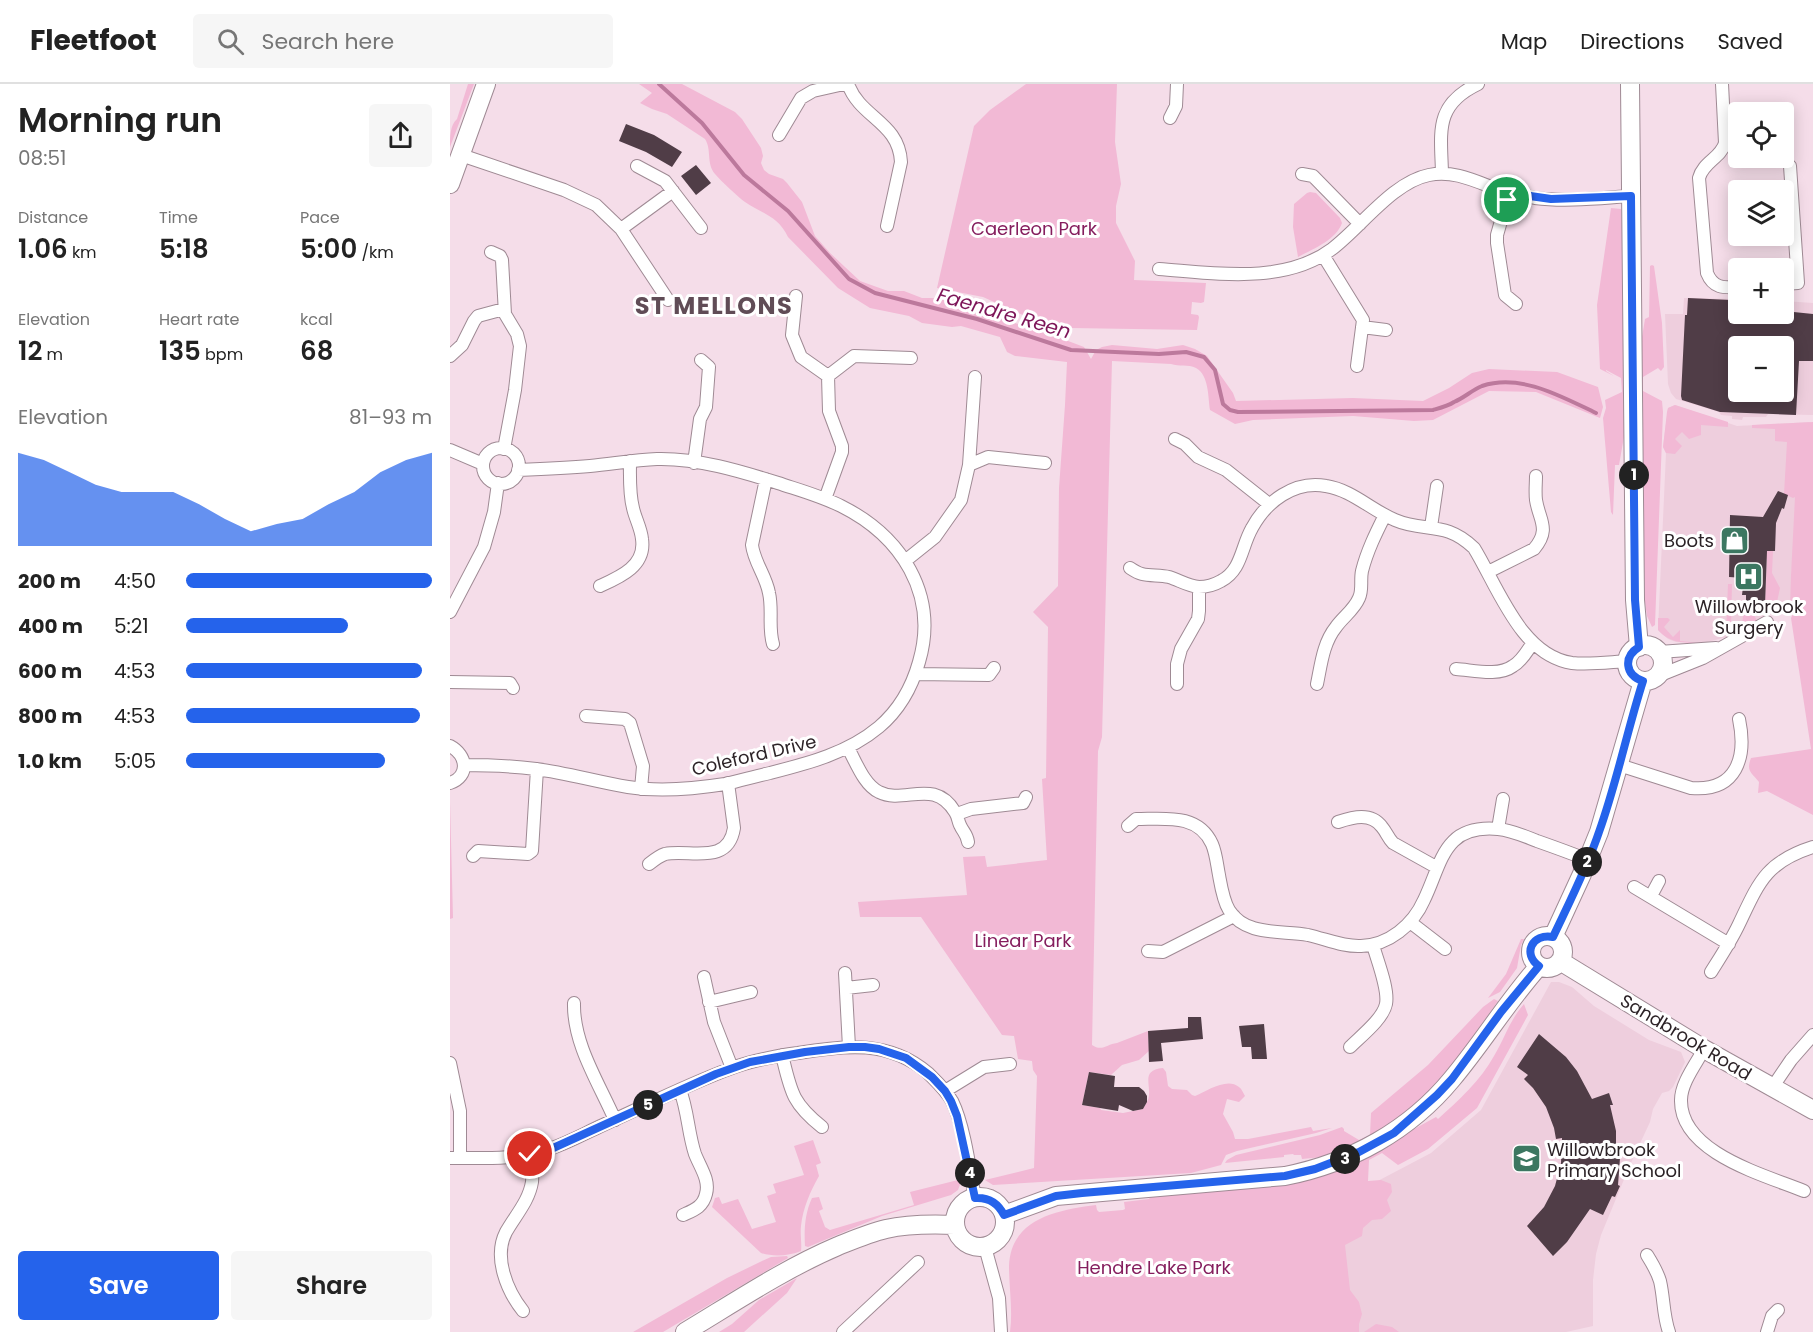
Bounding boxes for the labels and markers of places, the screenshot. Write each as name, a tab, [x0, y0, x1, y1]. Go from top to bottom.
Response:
pin	[1481, 174, 1532, 225]
pin: 1	[1619, 460, 1649, 490]
shop icon: Boots	[1719, 524, 1751, 556]
place label: Boots	[1664, 528, 1714, 553]
hospital icon: Willowbrook Surgery	[1733, 561, 1765, 593]
place label: Willowbrook Surgery	[1695, 594, 1804, 640]
pin: 2	[1572, 847, 1602, 877]
pin: 5	[633, 1090, 663, 1120]
pin	[504, 1128, 555, 1179]
place label: Willowbrook Primary School	[1547, 1137, 1681, 1183]
school or university icon: Willowbrook Primary School	[1510, 1143, 1542, 1175]
pin: 3	[1330, 1144, 1360, 1174]
pin: 4	[955, 1158, 985, 1188]

